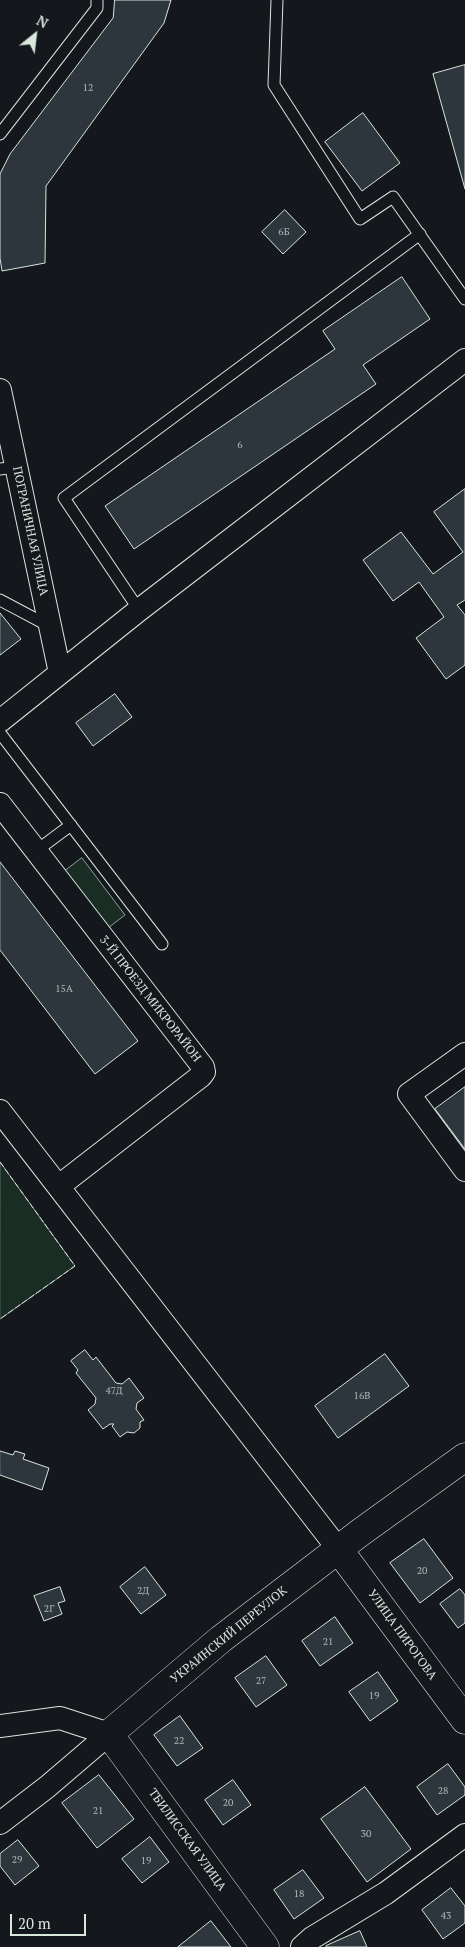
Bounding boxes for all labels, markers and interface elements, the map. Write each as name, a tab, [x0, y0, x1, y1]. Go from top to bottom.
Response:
north arrow	[10, 10, 60, 60]
text: N	[33, 11, 52, 32]
house number: 12	[83, 82, 93, 94]
house number: 6Б	[278, 226, 290, 238]
house number: 6	[237, 439, 243, 451]
street label: ПОГРАНИЧНАЯ УЛИЦА	[9, 465, 51, 597]
street label: 3-Й ПРОЕЗД МИКРОРАЙОН	[96, 933, 204, 1065]
house number: 15А	[55, 983, 73, 995]
house number: 47Д	[105, 1385, 123, 1397]
house number: 16В	[354, 1390, 370, 1402]
house number: 20	[417, 1565, 427, 1577]
street label: УКРАИНСКИЙ ПЕРЕУЛОК	[168, 1584, 290, 1686]
house number: 2Д	[137, 1585, 149, 1597]
street label: УЛИЦА ПИРОГОВА	[364, 1587, 440, 1683]
house number: 2Г	[44, 1603, 54, 1615]
house number: 21	[323, 1636, 333, 1648]
house number: 27	[256, 1675, 266, 1687]
house number: 19	[369, 1690, 379, 1702]
house number: 22	[174, 1735, 184, 1747]
house number: 28	[438, 1785, 448, 1797]
street label: ТБИЛИССКАЯ УЛИЦА	[145, 1786, 229, 1894]
house number: 20	[223, 1797, 233, 1809]
house number: 21	[93, 1805, 103, 1817]
house number: 30	[361, 1828, 371, 1840]
house number: 29	[12, 1854, 22, 1866]
house number: 19	[141, 1855, 151, 1867]
house number: 18	[294, 1888, 304, 1900]
scale bar	[12, 1904, 89, 1936]
house number: 43	[441, 1910, 451, 1922]
text: 20 m	[18, 1913, 51, 1933]

